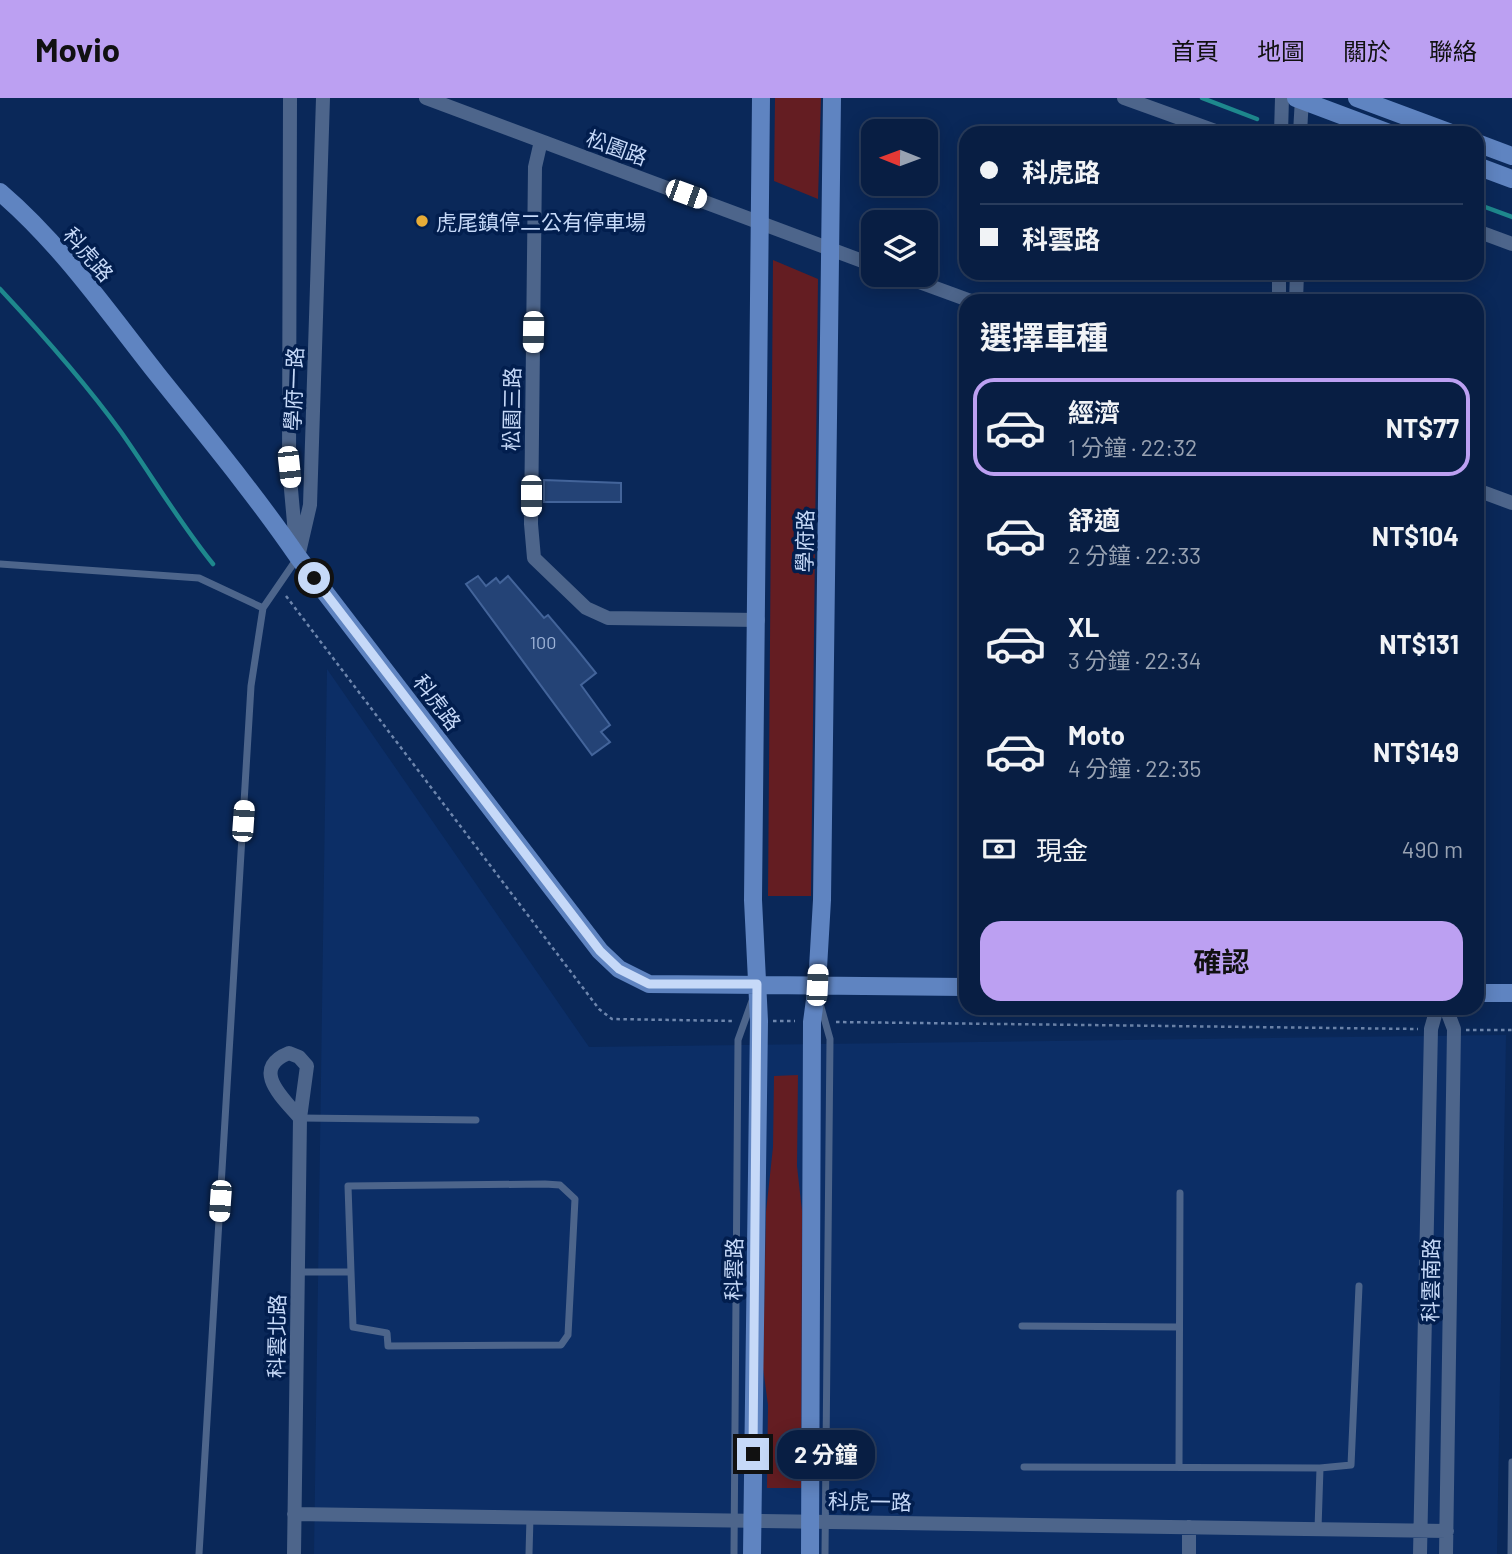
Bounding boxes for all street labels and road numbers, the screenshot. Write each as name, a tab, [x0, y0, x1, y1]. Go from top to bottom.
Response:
street label: 松園路	[583, 124, 651, 170]
street label: 科虎路	[59, 222, 119, 286]
street label: 學府一路	[279, 347, 307, 431]
street label: 松園三路	[498, 367, 524, 451]
street label: 學府路	[791, 509, 817, 573]
street label: 科虎路	[409, 669, 467, 735]
street label: 科雲路	[720, 1237, 746, 1301]
street label: 科雲南路	[1417, 1238, 1443, 1322]
street label: 科雲北路	[263, 1294, 289, 1378]
street label: 科虎一路	[828, 1488, 912, 1514]

